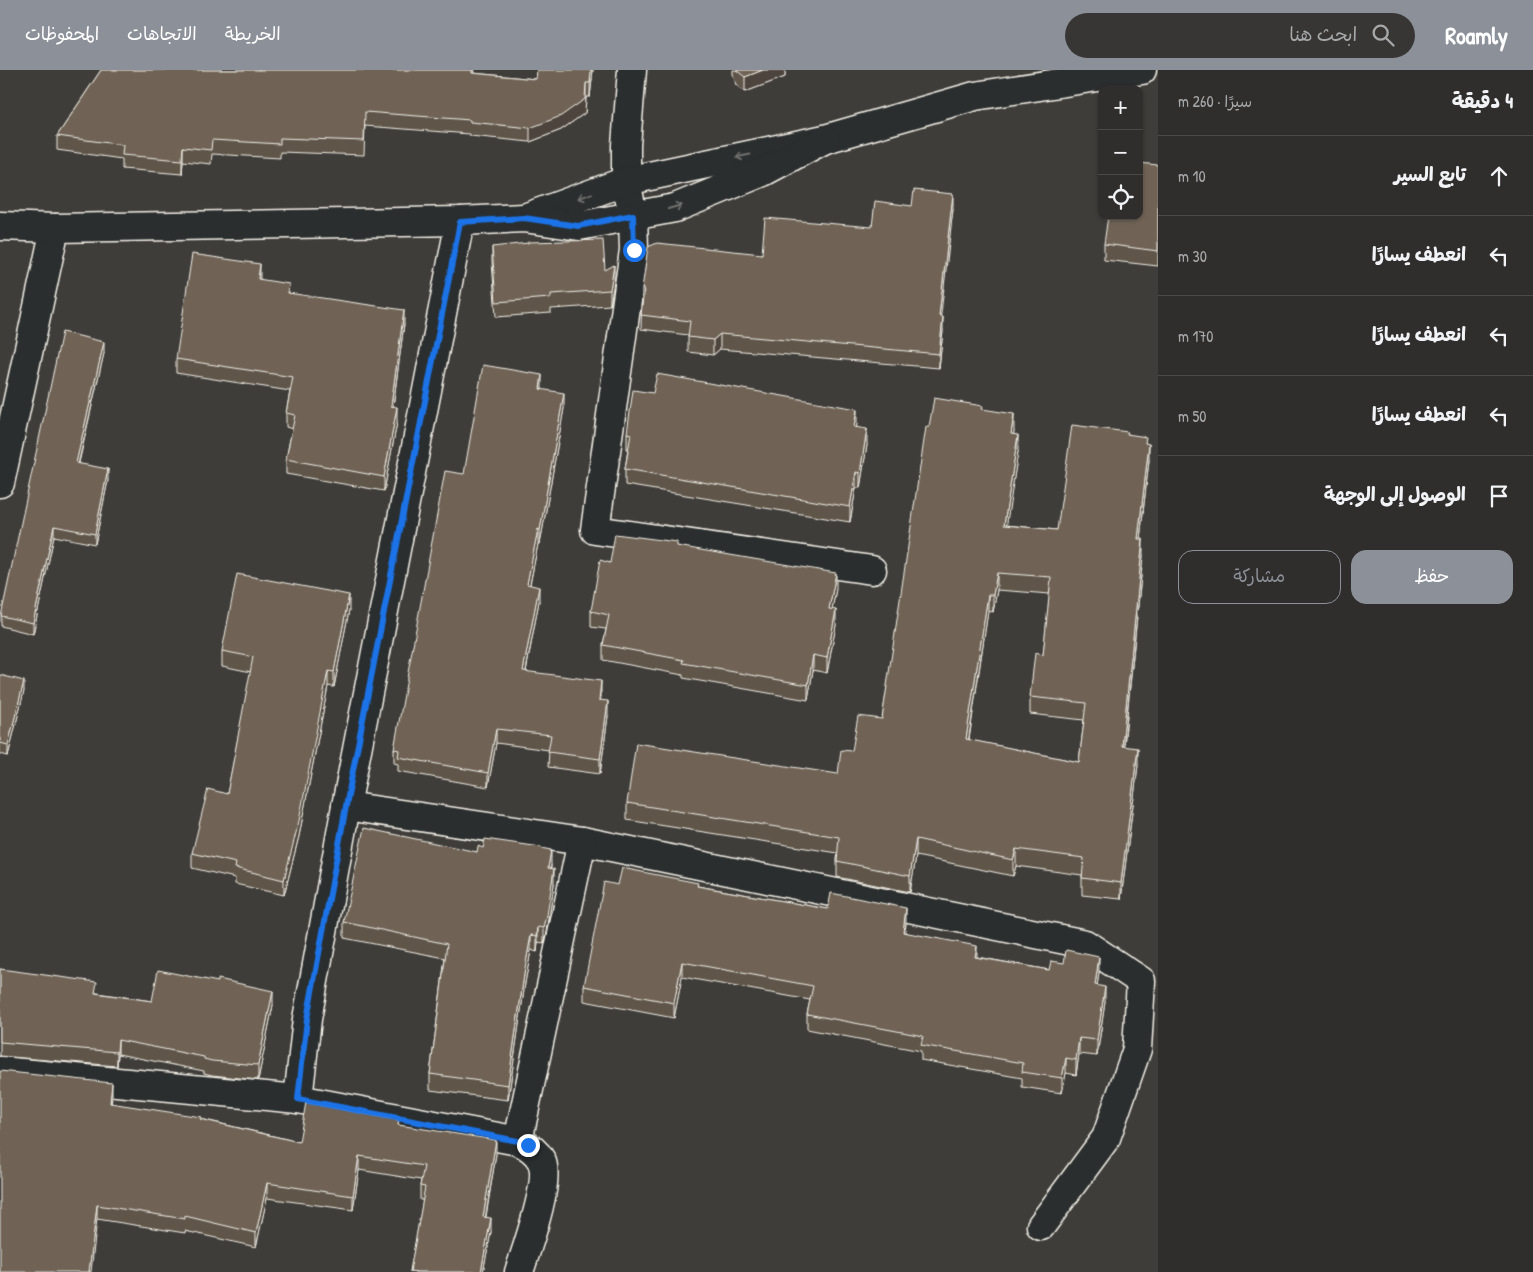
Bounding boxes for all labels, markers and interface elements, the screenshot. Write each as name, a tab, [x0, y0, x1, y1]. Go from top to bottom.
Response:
search box	[1065, 13, 1415, 58]
text: Roamly	[1445, 19, 1508, 51]
text: المحفوظات	[25, 21, 99, 46]
text: الاتجاهات	[127, 21, 197, 46]
text: الخريطة	[225, 21, 281, 46]
text: ابحث هنا	[1289, 21, 1357, 47]
icon: search	[1369, 21, 1397, 49]
map controls	[1098, 85, 1143, 220]
button: +	[1098, 85, 1143, 130]
text: 4 دقيقة	[1452, 86, 1513, 115]
text: سيرًا · 260 m	[1178, 90, 1252, 112]
button: −	[1098, 130, 1143, 175]
one-way arrow	[735, 152, 751, 161]
text: تابع السير	[1394, 161, 1466, 187]
icon: ahead	[1485, 162, 1513, 190]
text: 10 m	[1178, 165, 1206, 187]
button: locate	[1098, 175, 1143, 220]
one-way arrow	[578, 192, 594, 201]
one-way arrow	[667, 201, 683, 211]
route start	[623, 239, 646, 262]
text: انعطف يسارًا	[1372, 241, 1466, 267]
icon: left	[1485, 242, 1513, 270]
text: 30 m	[1178, 245, 1207, 267]
text: انعطف يسارًا	[1372, 321, 1466, 347]
icon: left	[1485, 322, 1513, 350]
text: 170 m	[1178, 325, 1213, 347]
text: انعطف يسارًا	[1372, 401, 1466, 427]
icon: left	[1485, 402, 1513, 430]
text: 50 m	[1178, 405, 1207, 427]
text: الوصول إلى الوجهة	[1324, 481, 1466, 507]
icon: arrive	[1485, 482, 1513, 510]
button: مشاركة	[1178, 550, 1341, 604]
button: حفظ	[1351, 550, 1513, 604]
route end	[517, 1134, 540, 1157]

